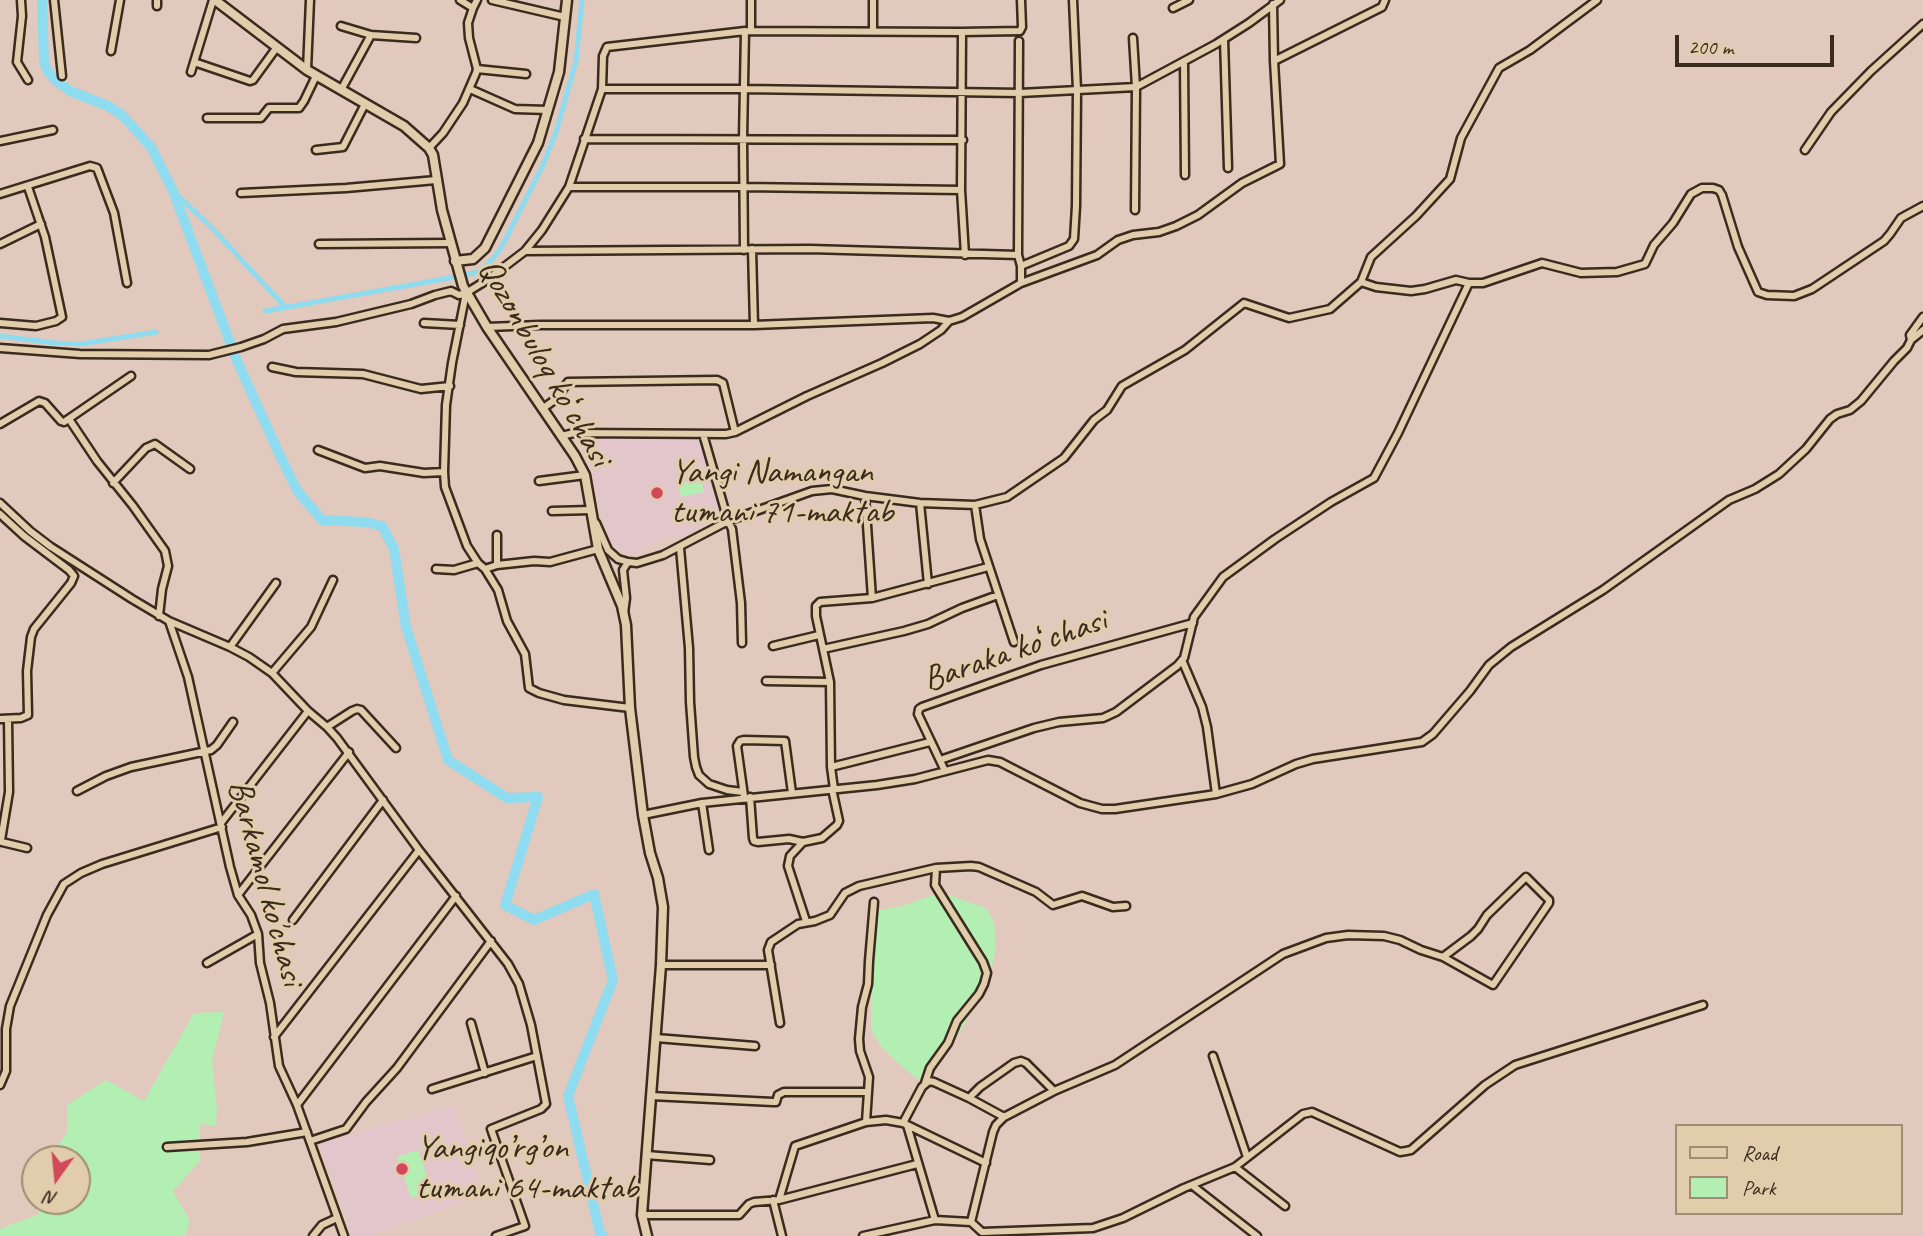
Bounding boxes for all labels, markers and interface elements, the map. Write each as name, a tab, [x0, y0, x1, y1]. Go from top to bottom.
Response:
scale bar	[1678, 21, 1837, 65]
text: 200 m	[1688, 34, 1733, 60]
street label: Qozonbuloq koʻchasi	[468, 252, 620, 474]
place label: Yangi Namangan tumani 71-maktab	[671, 452, 893, 534]
marker: Yangi Namangan tumani 71-maktab	[649, 485, 665, 501]
street label: Baraka koʻchasi	[918, 600, 1112, 702]
street label: Barkamol ko'chasi	[217, 776, 313, 990]
legend	[1674, 1124, 1902, 1215]
place label: Yangiqo’rg’on tumani 64-maktab	[416, 1128, 638, 1210]
text: Road	[1742, 1140, 1777, 1166]
north arrow	[21, 1145, 91, 1215]
marker: Yangiqo’rg’on tumani 64-maktab	[394, 1161, 410, 1177]
text: Park	[1742, 1175, 1775, 1201]
text: N	[42, 1185, 60, 1211]

